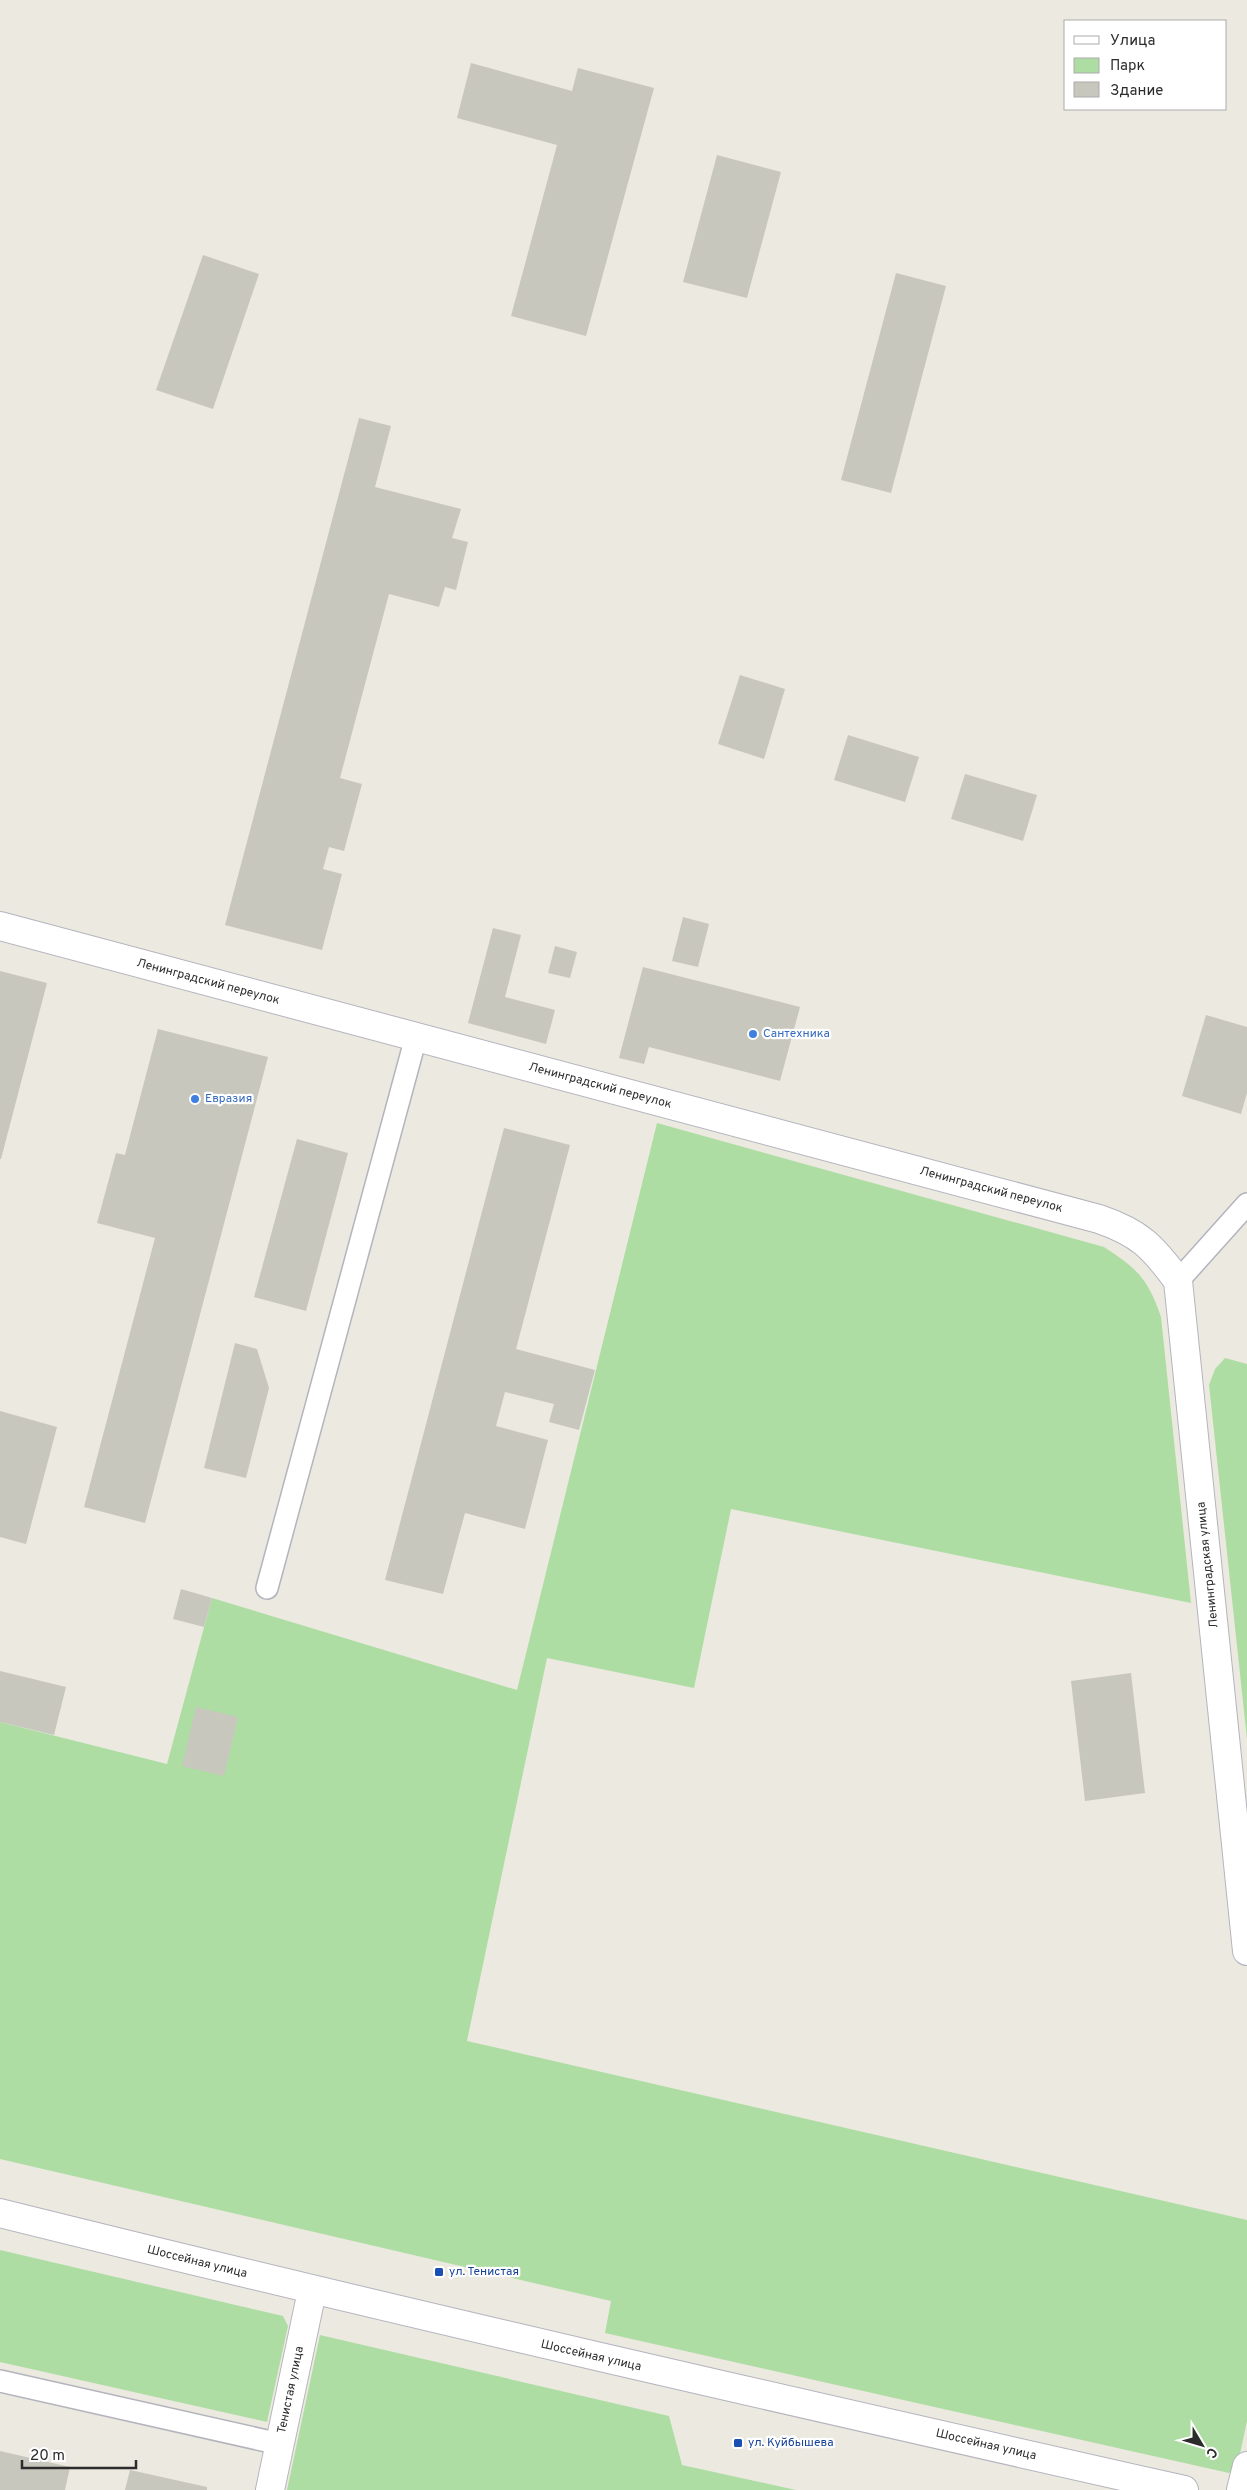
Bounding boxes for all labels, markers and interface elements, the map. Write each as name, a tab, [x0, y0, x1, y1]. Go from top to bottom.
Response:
legend	[1064, 20, 1227, 110]
text: Улица	[1110, 32, 1155, 51]
text: Парк	[1110, 57, 1145, 76]
text: Здание	[1110, 82, 1163, 101]
street label: Ленинградский переулок	[135, 955, 282, 1009]
place label: Сантехника	[763, 1026, 830, 1042]
marker: Сантехника	[747, 1028, 759, 1040]
street label: Ленинградский переулок	[527, 1059, 674, 1113]
place label: Евразия	[205, 1091, 252, 1107]
marker: Евразия	[189, 1093, 201, 1105]
street label: Ленинградский переулок	[918, 1163, 1065, 1217]
street label: Ленинградская улица	[1193, 1501, 1223, 1629]
street label: Шоссейная улица	[145, 2242, 249, 2282]
place label: ул. Тенистая	[449, 2264, 519, 2280]
marker: ул. Тенистая	[433, 2266, 445, 2278]
street label: Шоссейная улица	[539, 2337, 643, 2375]
street label: Тенистая улица	[274, 2345, 308, 2435]
north arrow	[1177, 2420, 1227, 2470]
street label: Шоссейная улица	[934, 2426, 1038, 2464]
place label: ул. Куйбышева	[748, 2435, 834, 2451]
marker: ул. Куйбышева	[732, 2437, 744, 2449]
scale bar	[22, 2438, 136, 2470]
text: С	[1202, 2443, 1221, 2461]
text: 20 m	[30, 2447, 65, 2466]

